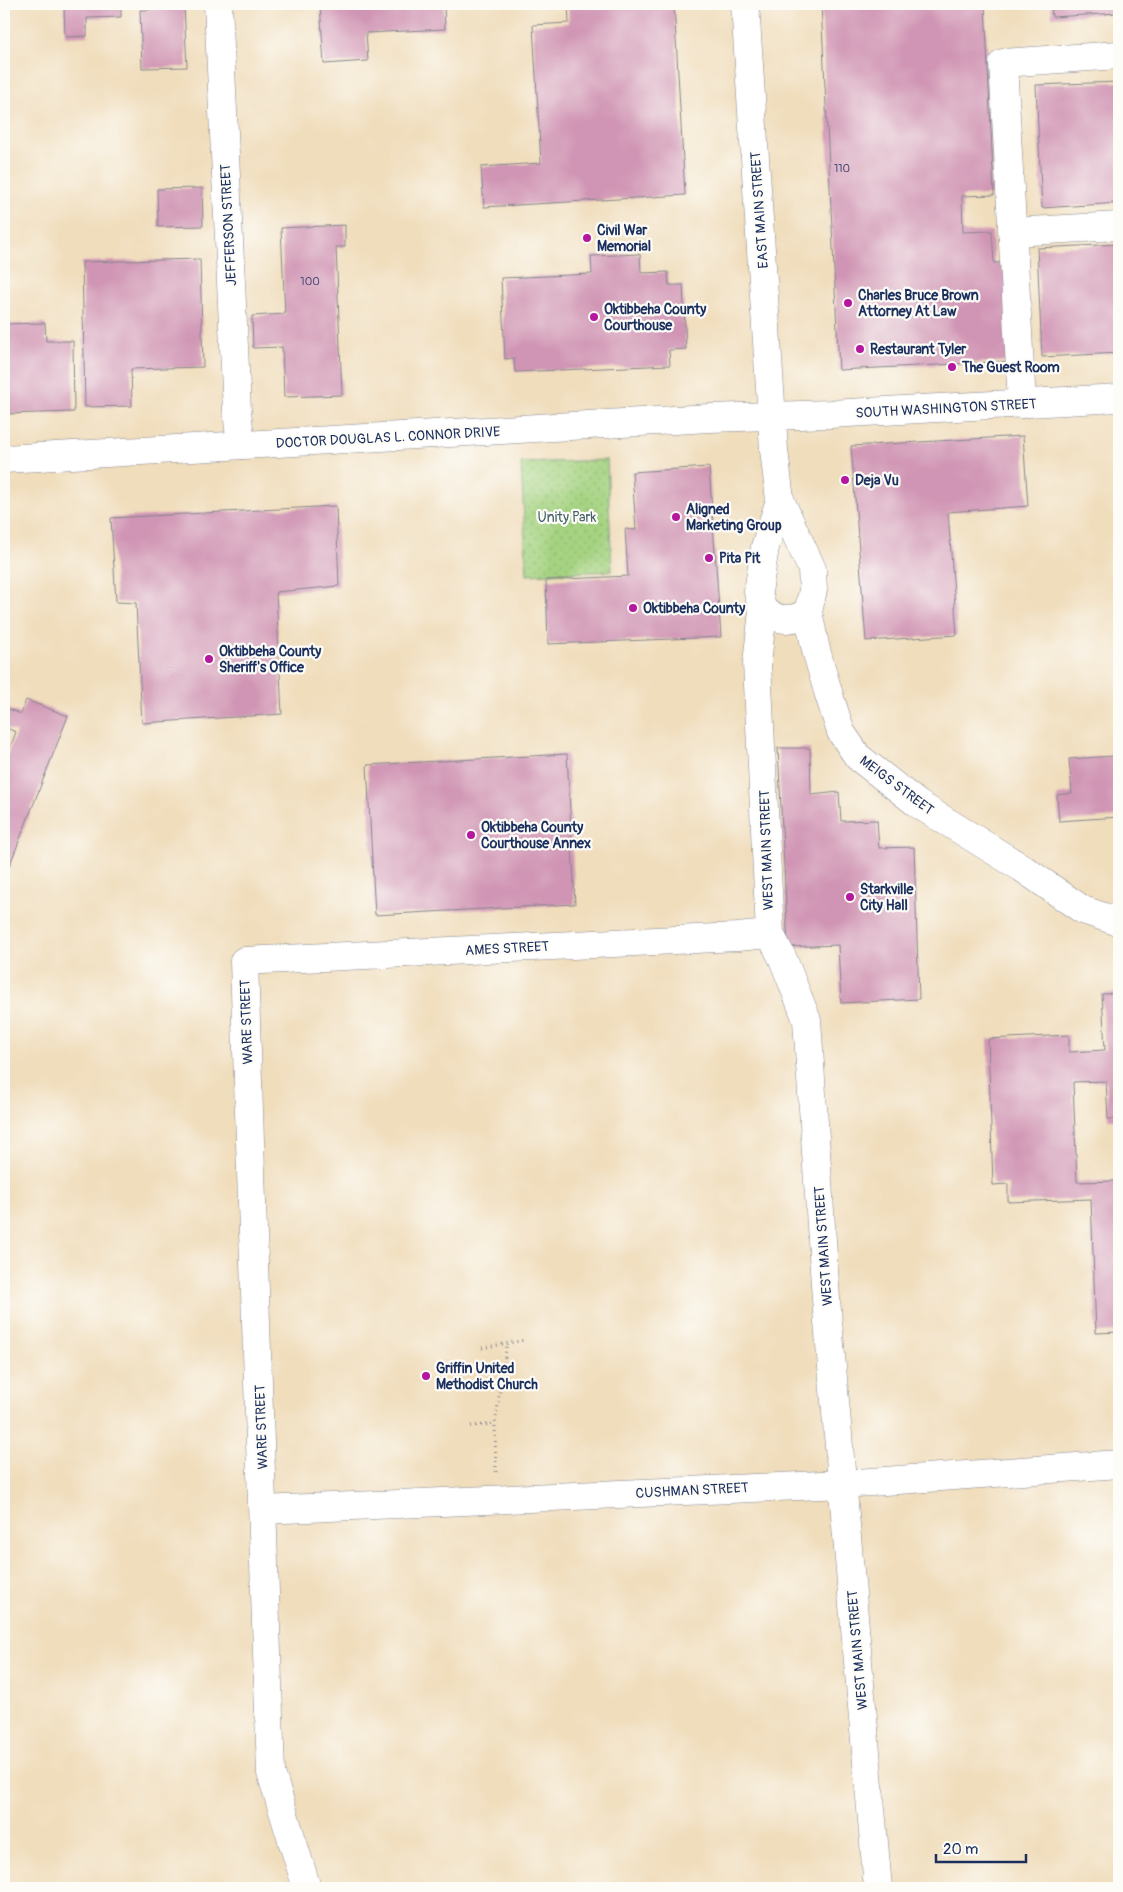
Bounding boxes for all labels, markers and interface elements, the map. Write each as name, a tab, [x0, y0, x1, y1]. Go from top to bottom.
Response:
street label: EAST MAIN STREET	[747, 151, 772, 269]
house number: 110	[834, 162, 850, 175]
street label: JEFFERSON STREET	[217, 163, 240, 286]
place label: Civil War Memorial	[597, 222, 651, 255]
marker: Civil War Memorial	[581, 232, 593, 244]
house number: 100	[300, 275, 320, 288]
place label: Charles Bruce Brown Attorney At Law	[858, 287, 979, 320]
marker: Charles Bruce Brown Attorney At Law	[842, 297, 854, 309]
place label: Oktibbeha County Courthouse	[604, 301, 706, 334]
marker: Oktibbeha County Courthouse	[588, 311, 600, 323]
place label: Restaurant Tyler	[870, 341, 967, 358]
marker: Restaurant Tyler	[854, 343, 866, 355]
place label: The Guest Room	[961, 359, 1060, 376]
marker: The Guest Room	[946, 361, 958, 373]
street label: SOUTH WASHINGTON STREET	[855, 395, 1037, 422]
street label: DOCTOR DOUGLAS L. CONNOR DRIVE	[275, 423, 501, 452]
place label: Deja Vu	[855, 472, 899, 489]
marker: Deja Vu	[839, 474, 851, 486]
place label: Aligned Marketing Group	[686, 501, 782, 534]
park label: Unity Park	[538, 509, 597, 526]
marker: Aligned Marketing Group	[670, 511, 682, 523]
place label: Pita Pit	[719, 550, 761, 567]
marker: Pita Pit	[703, 552, 715, 564]
place label: Oktibbeha County	[643, 600, 745, 617]
marker: Oktibbeha County	[627, 602, 639, 614]
place label: Oktibbeha County Sheriff's Office	[219, 643, 321, 676]
marker: Oktibbeha County Sheriff's Office	[203, 653, 215, 665]
street label: MEIGS STREET	[856, 752, 937, 819]
street label: WEST MAIN STREET	[756, 789, 777, 910]
place label: Oktibbeha County Courthouse Annex	[481, 819, 591, 852]
marker: Oktibbeha County Courthouse Annex	[465, 829, 477, 841]
place label: Starkville City Hall	[860, 881, 915, 914]
marker: Starkville City Hall	[844, 891, 856, 903]
street label: AMES STREET	[465, 938, 550, 959]
street label: WARE STREET	[237, 979, 256, 1065]
street label: WEST MAIN STREET	[811, 1185, 836, 1307]
place label: Griffin United Methodist Church	[436, 1360, 538, 1393]
marker: Griffin United Methodist Church	[420, 1370, 432, 1382]
street label: WARE STREET	[252, 1384, 271, 1470]
street label: CUSHMAN STREET	[635, 1479, 749, 1502]
street label: WEST MAIN STREET	[844, 1589, 871, 1711]
scale bar	[936, 1832, 1026, 1864]
text: 20 m	[943, 1840, 978, 1859]

